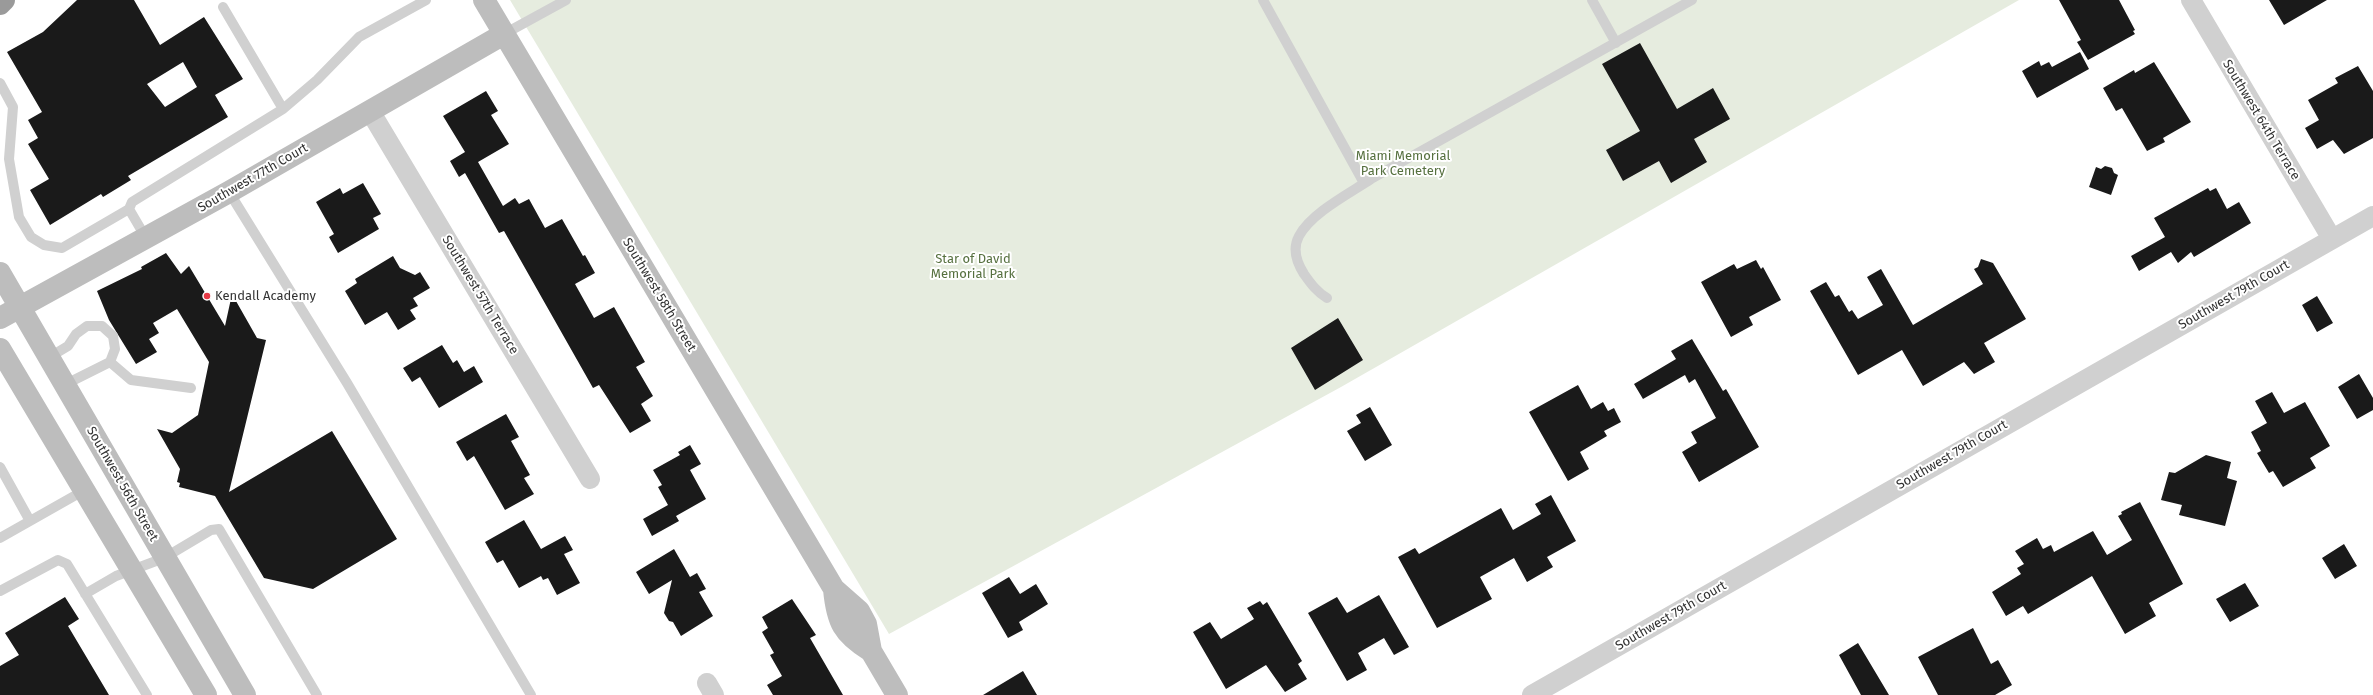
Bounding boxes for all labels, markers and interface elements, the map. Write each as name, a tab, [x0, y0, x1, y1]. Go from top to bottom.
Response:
street label: Southwest 64th Terrace	[2219, 57, 2303, 183]
street label: Southwest 77th Court	[195, 140, 311, 216]
park label: Miami Memorial Park Cemetery	[1356, 148, 1450, 179]
street label: Southwest 57th Terrace	[438, 233, 522, 357]
street label: Southwest 58th Street	[619, 235, 699, 355]
park label: Star of David Memorial Park	[931, 251, 1015, 282]
street label: Southwest 79th Court	[2176, 257, 2292, 333]
place label: Kendall Academy	[215, 288, 316, 304]
marker: Kendall Academy	[202, 291, 212, 301]
street label: Southwest 79th Court	[1894, 417, 2010, 493]
street label: Southwest 56th Street	[83, 424, 161, 544]
street label: Southwest 79th Court	[1613, 578, 1729, 654]

